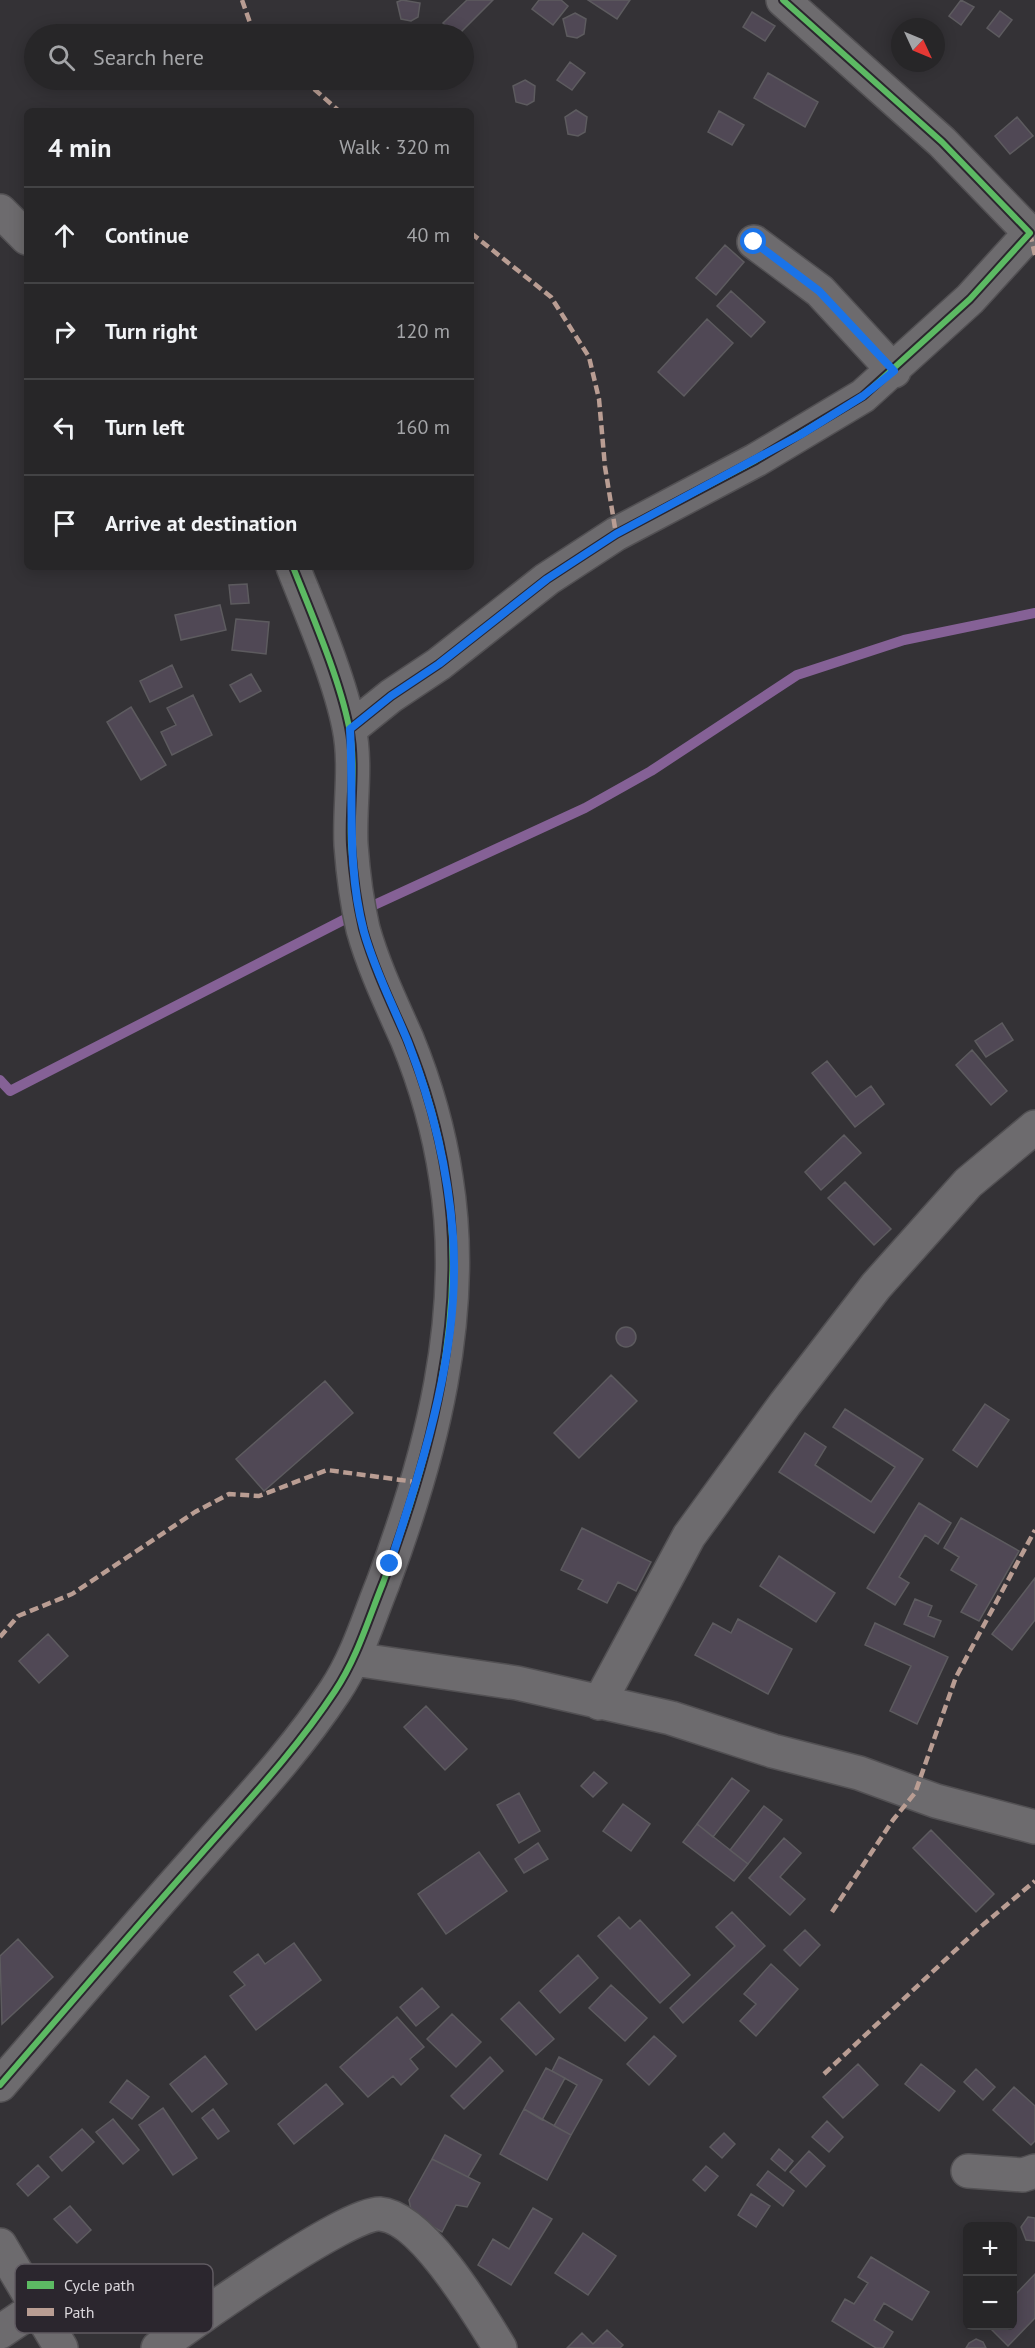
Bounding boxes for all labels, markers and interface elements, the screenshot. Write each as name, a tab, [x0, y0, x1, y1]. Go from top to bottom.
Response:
north arrow	[891, 18, 945, 72]
search box	[24, 24, 474, 90]
icon: search	[45, 41, 78, 74]
text: Search here	[93, 43, 204, 71]
text: 4 min	[48, 131, 111, 164]
text: Walk · 320 m	[339, 134, 450, 160]
icon: ahead	[48, 219, 81, 252]
text: Continue	[105, 221, 189, 249]
text: 40 m	[407, 222, 450, 248]
route start	[740, 228, 766, 254]
icon: right	[48, 315, 81, 348]
text: Turn right	[105, 317, 197, 345]
text: 120 m	[396, 318, 450, 344]
icon: left	[48, 411, 81, 444]
text: Turn left	[105, 413, 185, 441]
text: 160 m	[396, 414, 450, 440]
icon: arrive	[48, 507, 81, 540]
text: Arrive at destination	[105, 509, 297, 537]
route end	[376, 1550, 402, 1576]
map controls	[963, 2222, 1017, 2330]
button: +	[963, 2222, 1017, 2276]
legend	[15, 2264, 213, 2333]
text: Cycle path	[64, 2275, 135, 2295]
button: −	[963, 2276, 1017, 2330]
text: Path	[64, 2302, 95, 2322]

